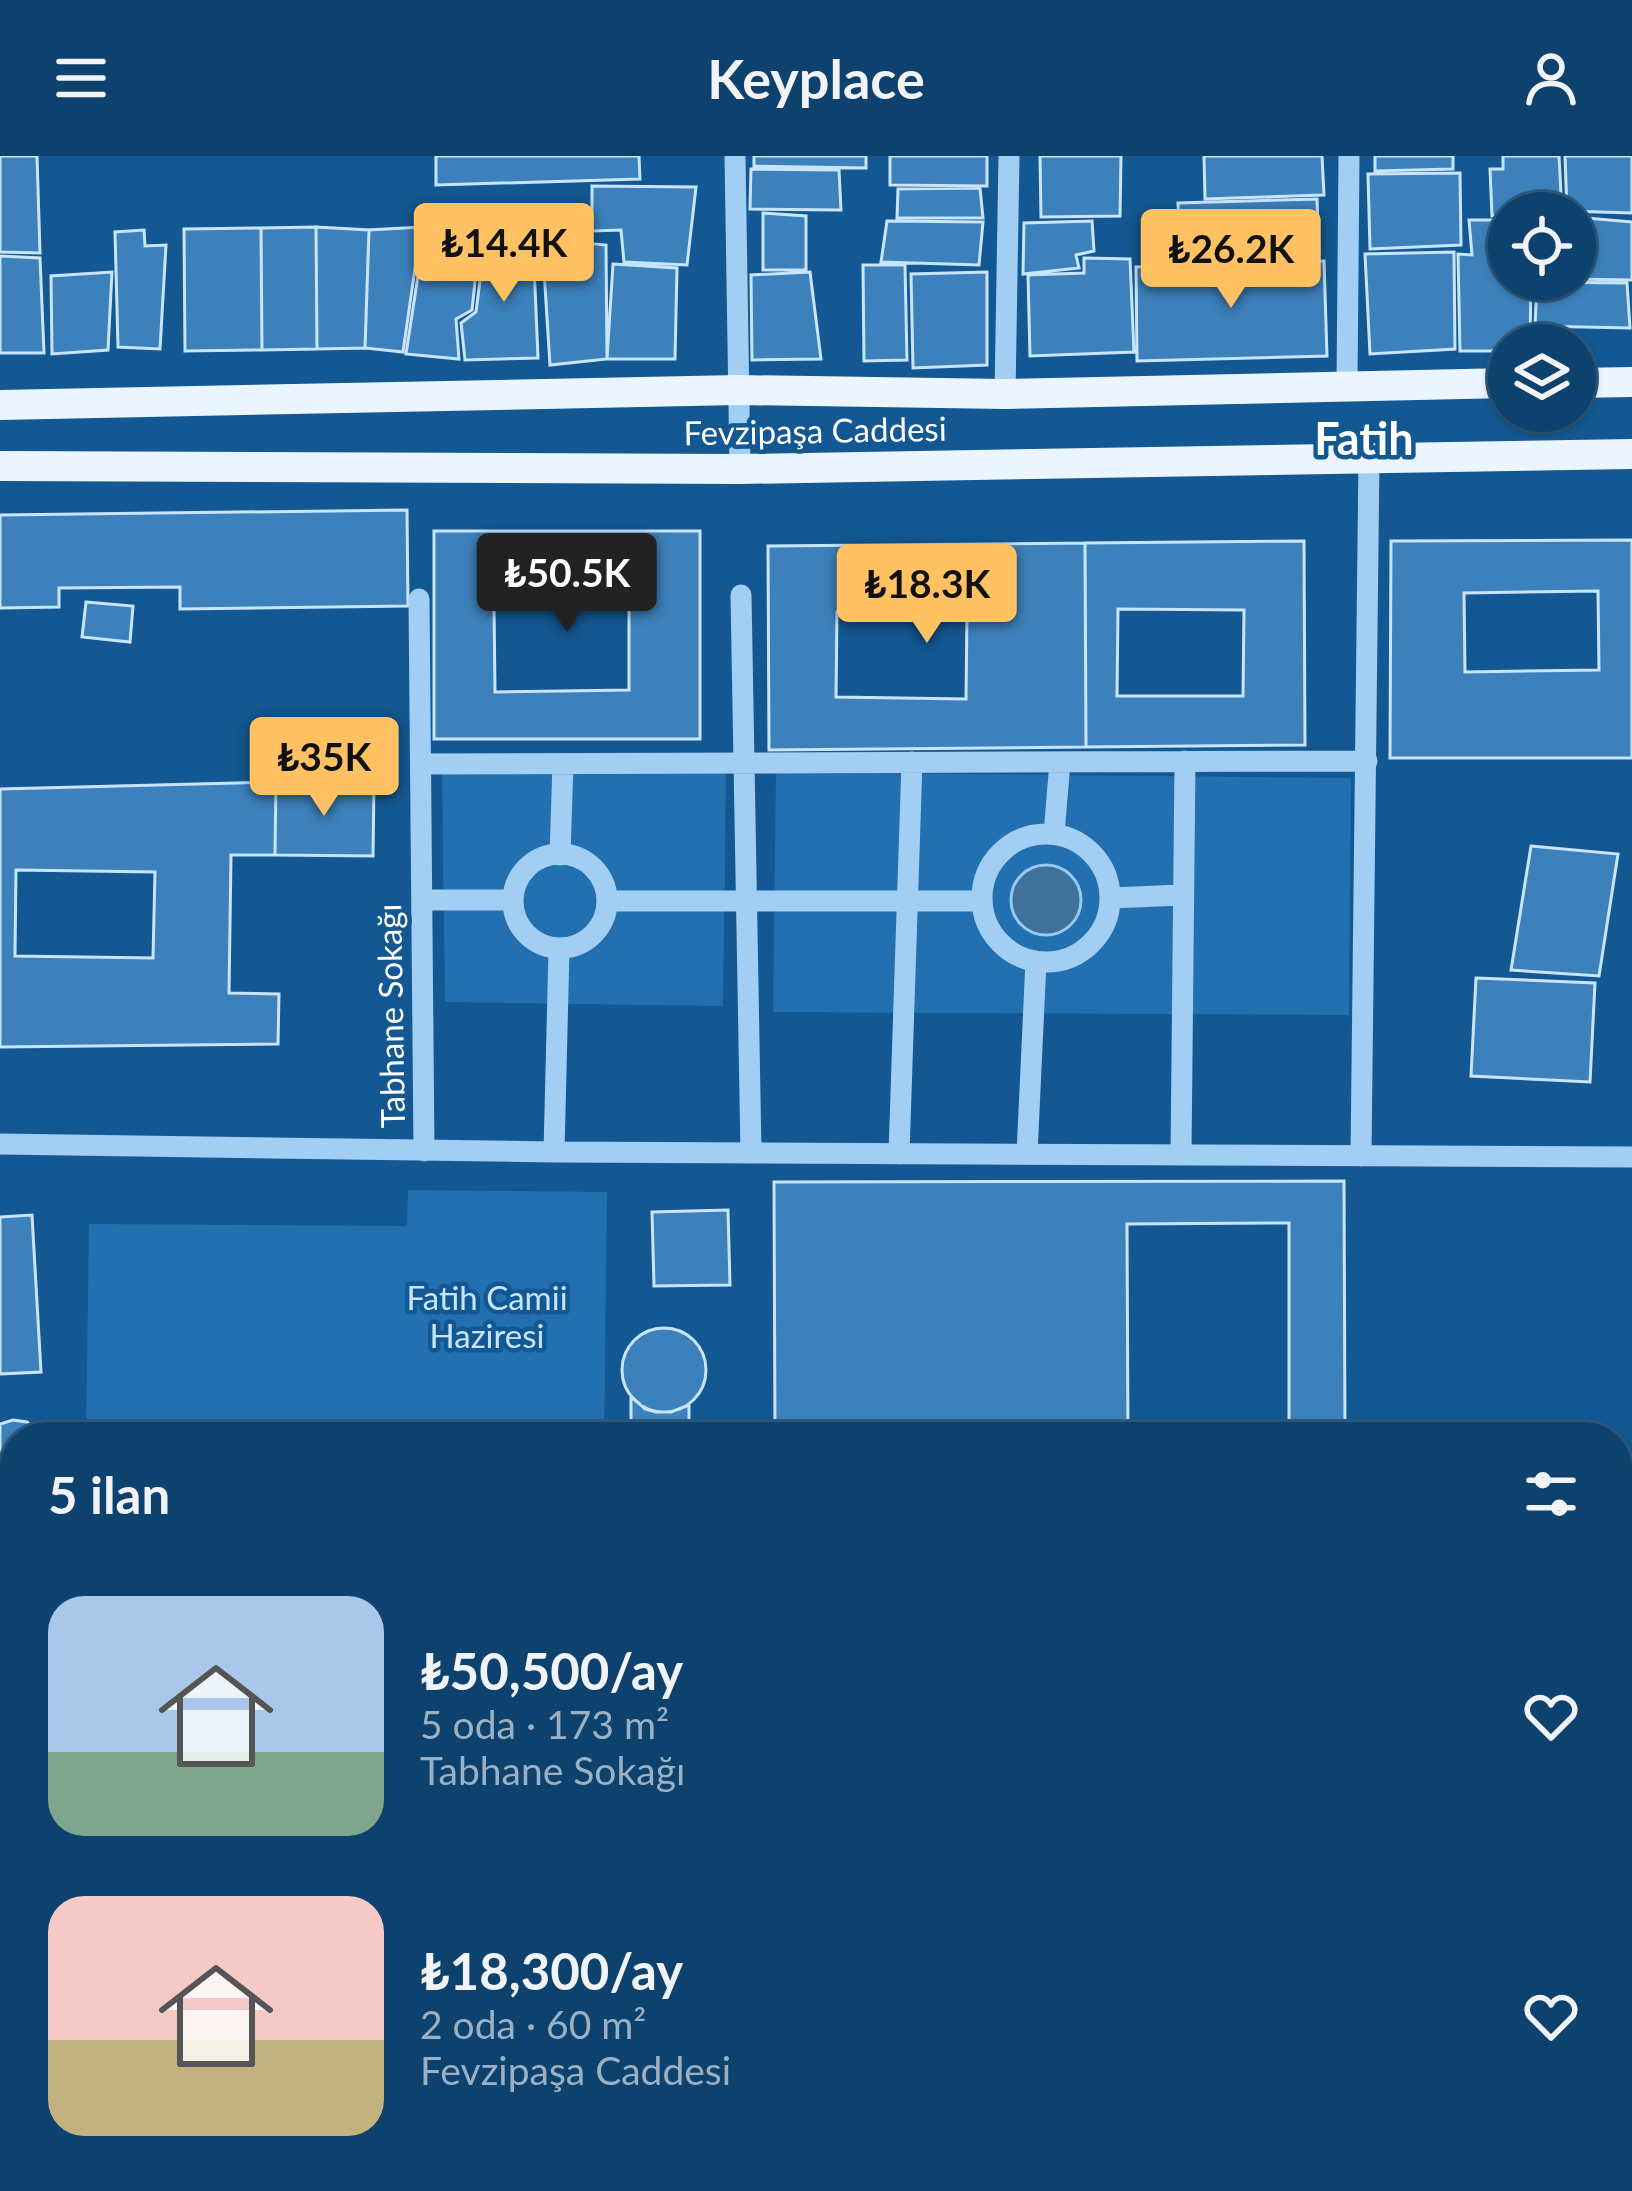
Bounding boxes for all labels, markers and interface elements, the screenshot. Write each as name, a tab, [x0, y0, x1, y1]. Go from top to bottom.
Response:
icon: menu	[48, 45, 114, 111]
icon: person	[1518, 45, 1584, 111]
text: Keyplace	[707, 46, 925, 111]
map controls	[1488, 192, 1596, 432]
button: locate	[1488, 192, 1596, 300]
pin: ₺14.4K	[406, 203, 602, 305]
pin: ₺26.2K	[1133, 209, 1329, 311]
text: ₺14.4K	[441, 219, 567, 265]
text: ₺26.2K	[1168, 225, 1294, 271]
button: layers	[1488, 324, 1596, 432]
street label: Fevzipaşa Caddesi	[683, 408, 947, 452]
district label: Fatih	[1314, 411, 1414, 465]
pin: ₺50.5K	[469, 533, 665, 635]
pin: ₺18.3K	[829, 544, 1025, 646]
text: ₺50.5K	[504, 549, 630, 595]
text: ₺18.3K	[864, 560, 990, 606]
pin: ₺35K	[253, 717, 395, 819]
text: ₺35K	[277, 733, 371, 779]
street label: Tabhane Sokağı	[368, 903, 412, 1129]
park label: Fatih Camii Haziresi	[406, 1277, 568, 1355]
icon: filters	[1518, 1461, 1584, 1527]
text: 5 ilan	[48, 1464, 170, 1525]
text: ₺50,500/ay	[420, 1640, 683, 1701]
icon: home	[144, 1644, 288, 1788]
icon: heart	[1518, 1683, 1584, 1749]
text: 5 oda · 173 m²	[420, 1701, 669, 1747]
text: Tabhane Sokağı	[420, 1747, 685, 1793]
text: ₺18,300/ay	[420, 1940, 683, 2001]
icon: home	[144, 1944, 288, 2088]
icon: heart	[1518, 1983, 1584, 2049]
text: 2 oda · 60 m²	[420, 2001, 646, 2047]
text: Fevzipaşa Caddesi	[420, 2047, 731, 2093]

